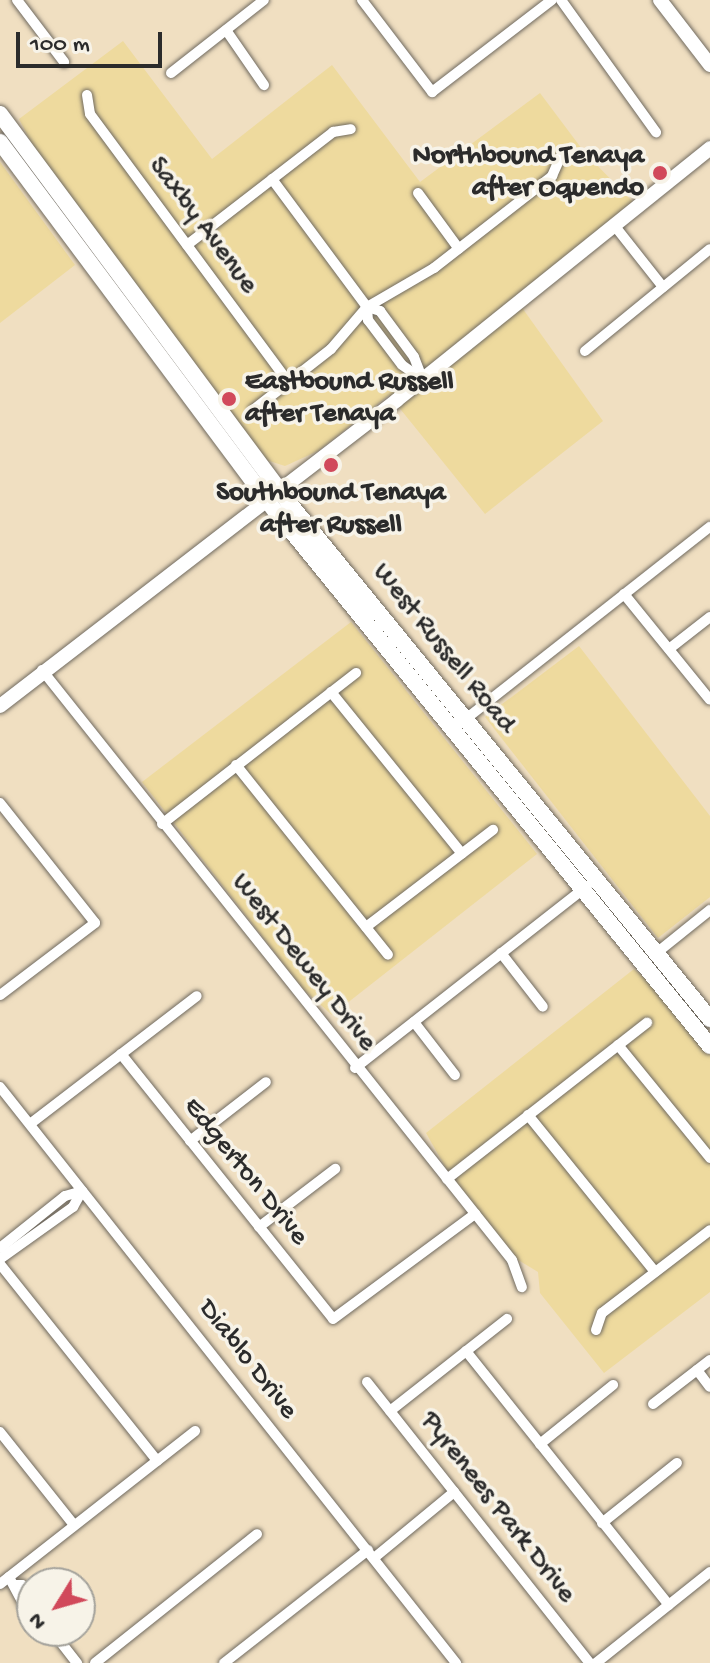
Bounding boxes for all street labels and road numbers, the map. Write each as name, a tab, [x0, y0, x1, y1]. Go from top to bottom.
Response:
street label: Saxby Avenue	[140, 151, 264, 301]
street label: West Russell Road	[364, 557, 522, 741]
street label: West Dewey Drive	[223, 867, 383, 1059]
street label: Edgerton Drive	[175, 1091, 315, 1253]
street label: Diablo Drive	[190, 1293, 304, 1427]
street label: Pyrenees Park Drive	[412, 1406, 582, 1610]

